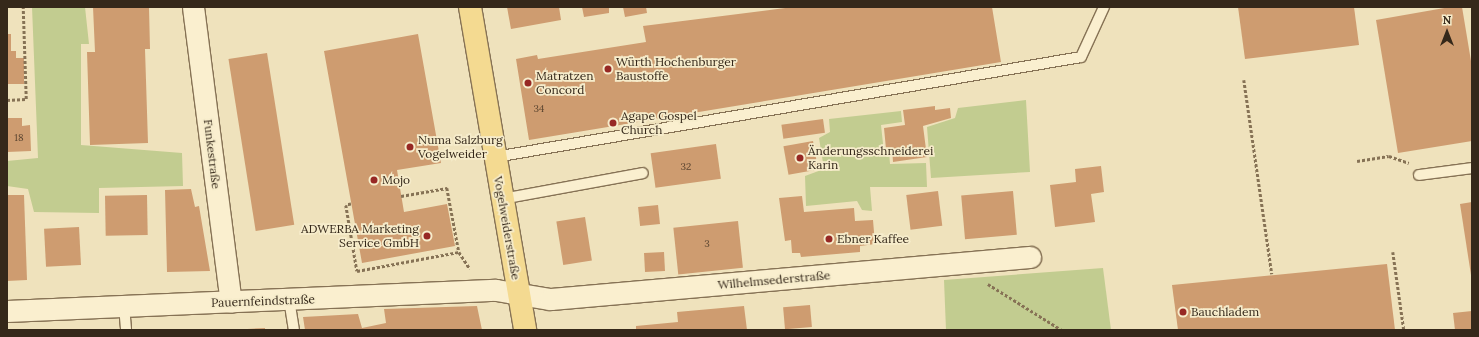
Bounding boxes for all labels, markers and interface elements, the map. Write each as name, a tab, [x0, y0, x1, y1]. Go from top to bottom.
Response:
north arrow	[1427, 12, 1467, 52]
text: N	[1443, 13, 1451, 27]
place label: Würth Hochenburger Baustoffe	[616, 55, 736, 83]
marker: Würth Hochenburger Baustoffe	[603, 64, 613, 74]
place label: Matratzen Concord	[536, 69, 593, 97]
marker: Matratzen Concord	[523, 78, 533, 88]
house number: 34	[534, 103, 544, 115]
place label: Agape Gospel Church	[621, 109, 697, 137]
street label: Funkestraße	[201, 118, 223, 190]
marker: Agape Gospel Church	[608, 118, 618, 128]
house number: 18	[14, 132, 24, 144]
place label: Numa Salzburg Vogelweider	[418, 133, 503, 161]
marker: Numa Salzburg Vogelweider	[405, 142, 415, 152]
place label: Änderungsschneiderei Karin	[808, 144, 933, 172]
marker: Änderungsschneiderei Karin	[795, 153, 805, 163]
house number: 32	[681, 161, 691, 173]
place label: Mojo	[382, 173, 410, 187]
marker: Mojo	[369, 175, 379, 185]
street label: Vogelweiderstraße	[491, 175, 523, 281]
place label: ADWERBA Marketing Service GmbH	[301, 222, 419, 250]
marker: ADWERBA Marketing Service GmbH	[422, 231, 432, 241]
place label: Ebner Kaffee	[837, 232, 909, 246]
marker: Ebner Kaffee	[824, 234, 834, 244]
house number: 3	[704, 238, 710, 250]
street label: Wilhelmsederstraße	[717, 268, 831, 292]
street label: Pauernfeindstraße	[211, 292, 315, 310]
place label: Bauchladem	[1191, 305, 1259, 319]
marker: Bauchladem	[1178, 307, 1188, 317]

